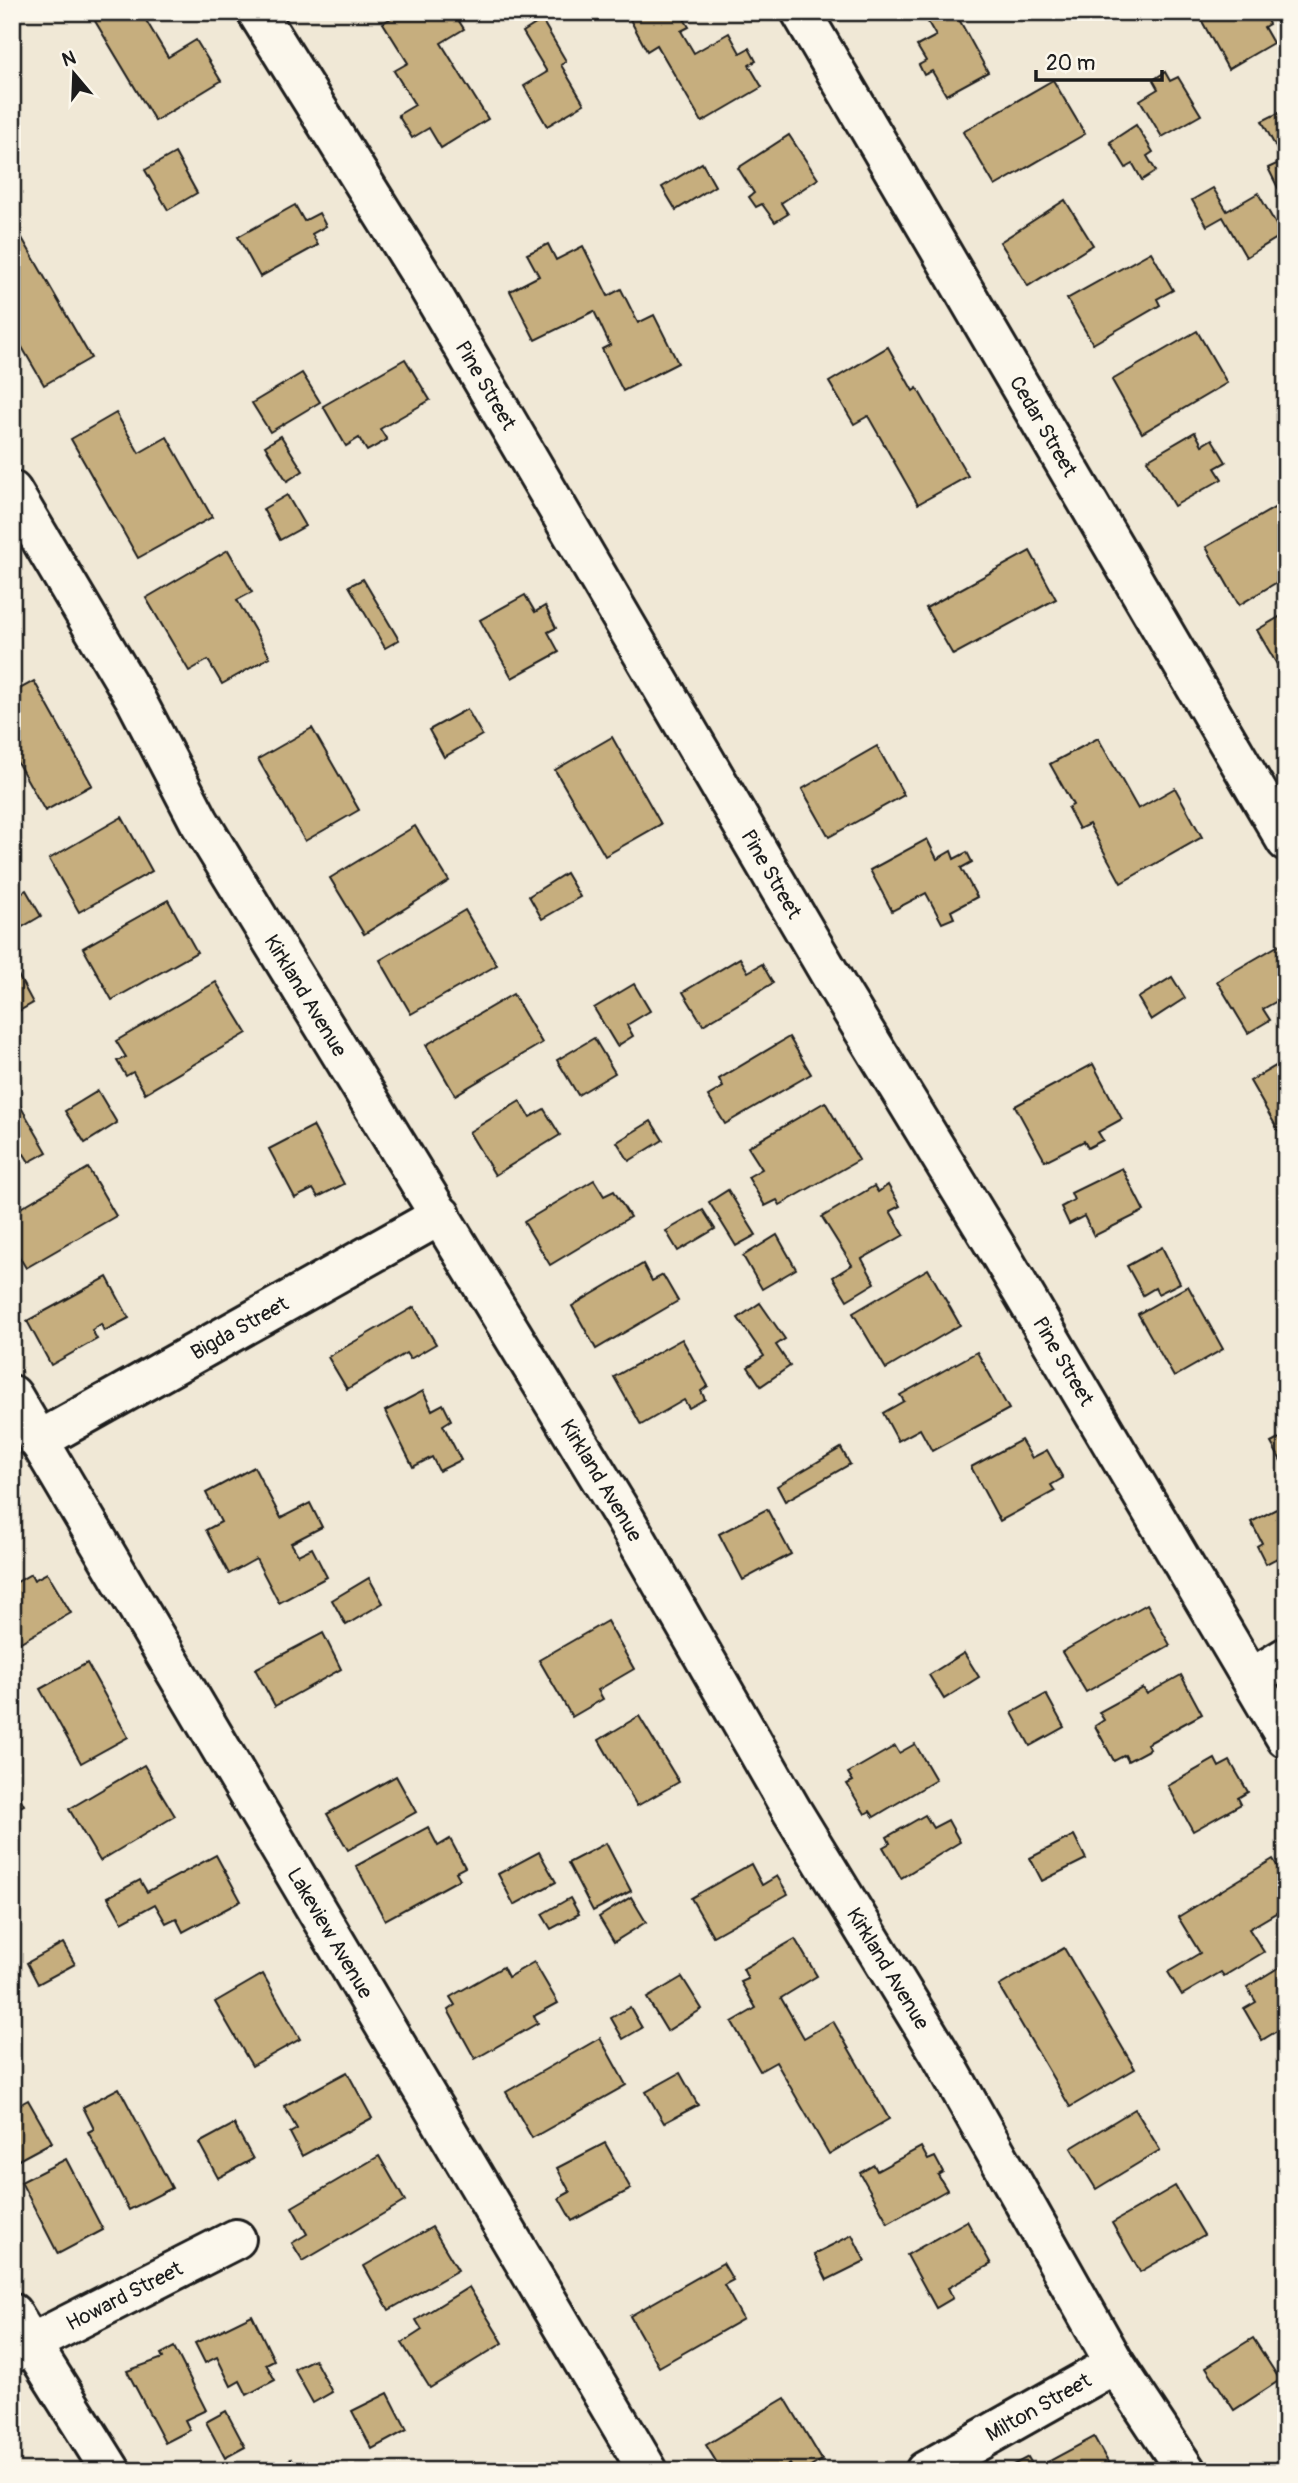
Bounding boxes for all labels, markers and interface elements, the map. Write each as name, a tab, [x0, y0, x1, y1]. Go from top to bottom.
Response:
north arrow	[38, 38, 108, 108]
scale bar	[1036, 38, 1162, 82]
text: N	[59, 45, 79, 72]
text: 20 m	[1046, 50, 1095, 77]
street label: Pine Street	[449, 336, 523, 435]
street label: Cedar Street	[1003, 371, 1084, 482]
street label: Pine Street	[735, 825, 808, 924]
street label: Kirkland Avenue	[258, 930, 353, 1062]
street label: Bigda Street	[186, 1290, 294, 1366]
street label: Pine Street	[1027, 1312, 1100, 1411]
street label: Kirkland Avenue	[554, 1414, 649, 1547]
street label: Lakeview Avenue	[281, 1863, 380, 2004]
street label: Kirkland Avenue	[841, 1902, 936, 2035]
street label: Howard Street	[61, 2255, 188, 2337]
street label: Milton Street	[981, 2367, 1096, 2448]

